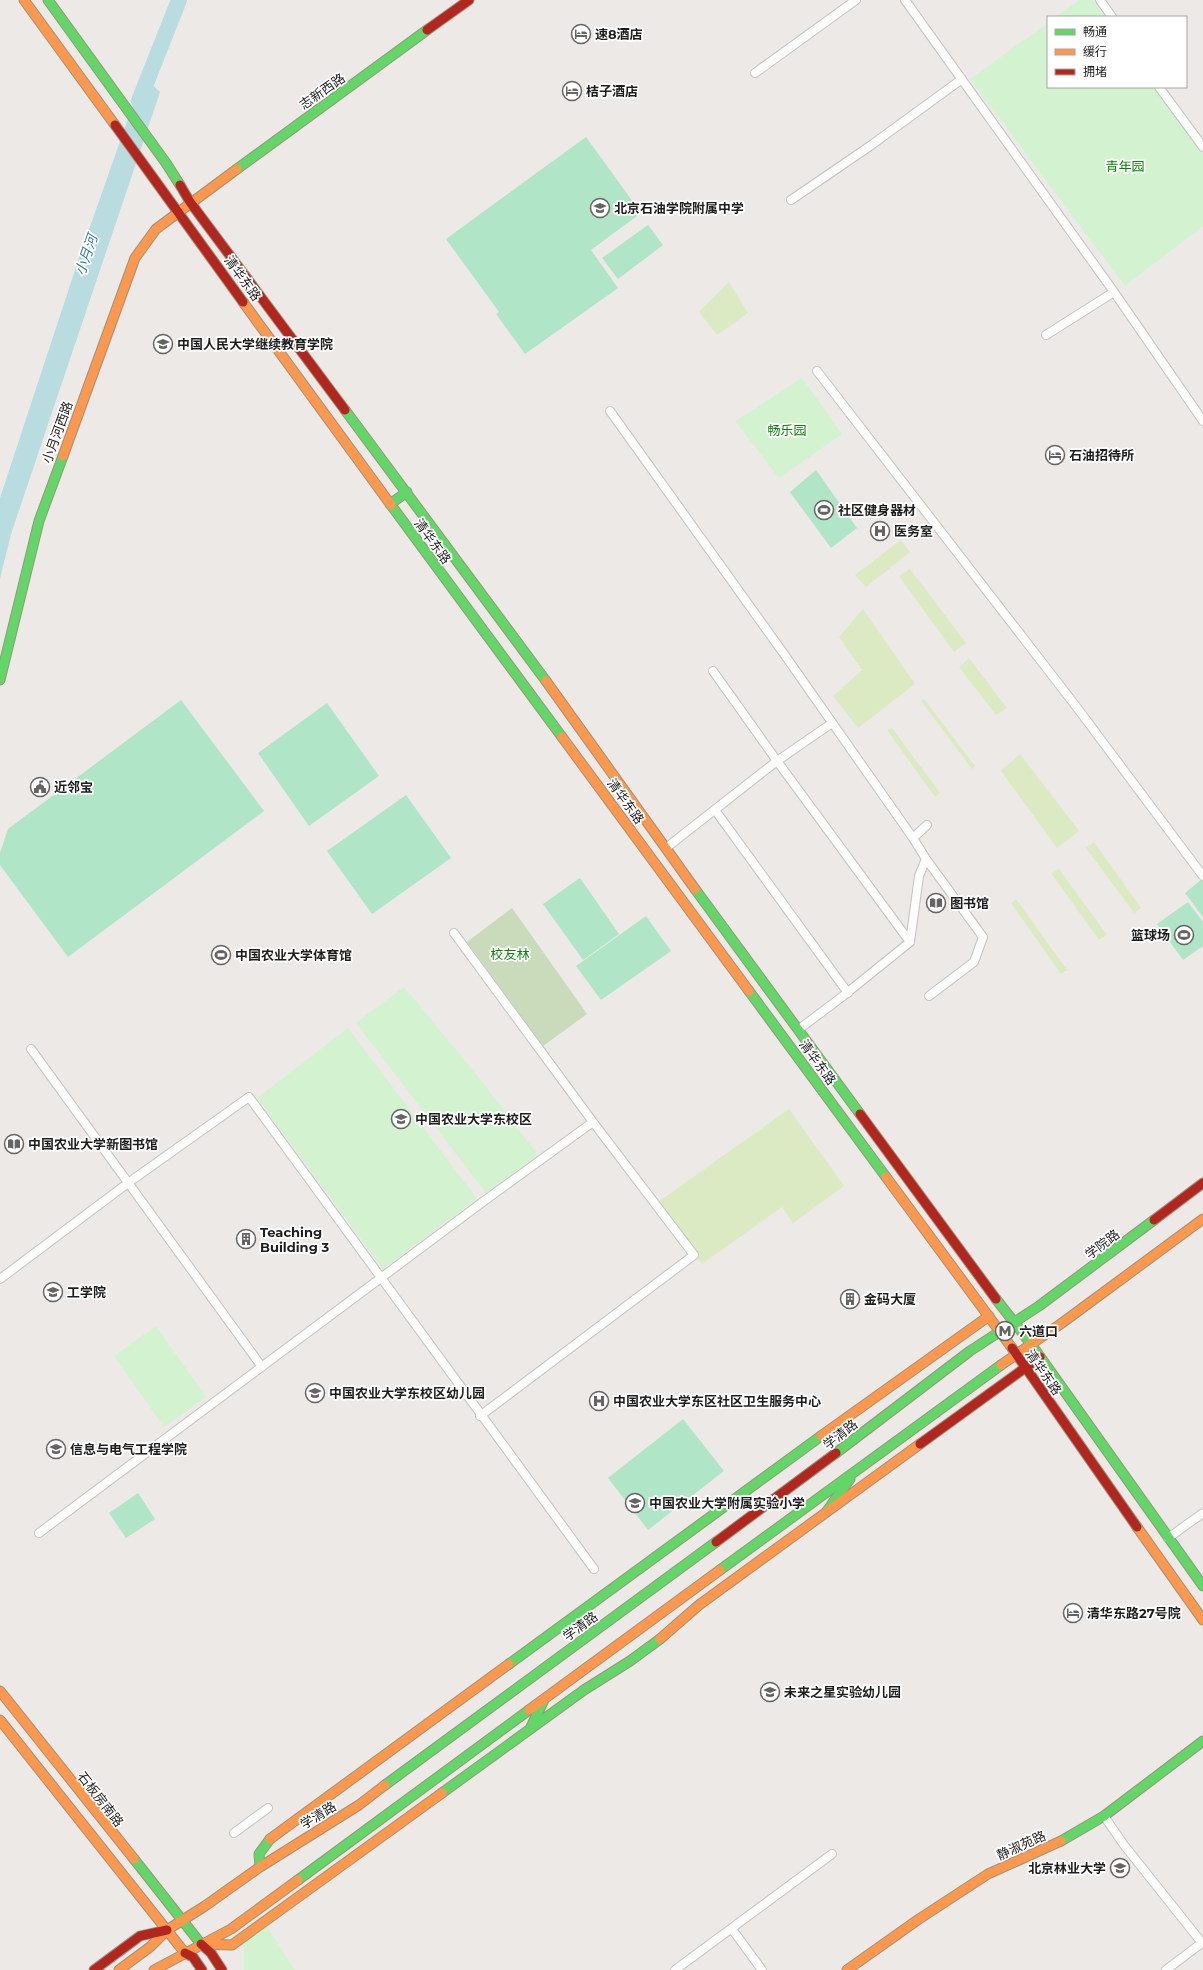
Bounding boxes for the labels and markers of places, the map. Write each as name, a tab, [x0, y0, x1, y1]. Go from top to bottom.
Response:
hotel icon: 速8酒店	[570, 23, 592, 45]
place label: 速8酒店	[595, 26, 643, 42]
hotel icon: 桔子酒店	[561, 80, 583, 102]
place label: 桔子酒店	[586, 83, 638, 99]
school or university icon: 北京石油学院附属中学	[589, 197, 611, 219]
place label: 北京石油学院附属中学	[614, 200, 744, 216]
school or university icon: 中国人民大学继续教育学院	[152, 333, 174, 355]
place label: 中国人民大学继续教育学院	[177, 336, 333, 352]
hotel icon: 石油招待所	[1044, 444, 1066, 466]
place label: 石油招待所	[1069, 447, 1134, 463]
sports icon: 社区健身器材	[813, 499, 835, 521]
place label: 社区健身器材	[838, 502, 916, 518]
hospital icon: 医务室	[869, 520, 891, 542]
place label: 医务室	[894, 523, 933, 539]
public building icon: 近邻宝	[29, 776, 51, 798]
place label: 近邻宝	[54, 779, 93, 795]
library icon: 图书馆	[925, 892, 947, 914]
place label: 图书馆	[950, 895, 989, 911]
sports icon: 篮球场	[1173, 924, 1195, 946]
place label: 篮球场	[1131, 927, 1170, 943]
sports icon: 中国农业大学体育馆	[210, 944, 232, 966]
place label: 中国农业大学体育馆	[235, 947, 352, 963]
school or university icon: 中国农业大学东校区	[390, 1108, 412, 1130]
place label: 中国农业大学东校区	[415, 1111, 532, 1127]
library icon: 中国农业大学新图书馆	[3, 1133, 25, 1155]
place label: 中国农业大学新图书馆	[28, 1136, 158, 1152]
place label: Teaching Building 3	[260, 1224, 329, 1255]
building icon: Teaching Building 3	[235, 1228, 257, 1250]
school or university icon: 工学院	[42, 1281, 64, 1303]
place label: 工学院	[67, 1284, 106, 1300]
building icon: 金码大厦	[839, 1288, 861, 1310]
place label: 金码大厦	[864, 1291, 916, 1307]
metro station icon: 六道口	[994, 1320, 1016, 1342]
place label: 六道口	[1019, 1323, 1058, 1339]
school or university icon: 中国农业大学东校区幼儿园	[304, 1382, 326, 1404]
place label: 中国农业大学东校区幼儿园	[329, 1385, 485, 1401]
hospital icon: 中国农业大学东区社区卫生服务中心	[588, 1390, 610, 1412]
place label: 中国农业大学东区社区卫生服务中心	[613, 1393, 821, 1409]
school or university icon: 信息与电气工程学院	[45, 1438, 67, 1460]
place label: 信息与电气工程学院	[70, 1441, 187, 1457]
school or university icon: 中国农业大学附属实验小学	[624, 1492, 646, 1514]
place label: 中国农业大学附属实验小学	[649, 1495, 805, 1511]
hotel icon: 清华东路27号院	[1062, 1602, 1084, 1624]
place label: 清华东路27号院	[1087, 1605, 1181, 1621]
school or university icon: 未来之星实验幼儿园	[759, 1681, 781, 1703]
place label: 未来之星实验幼儿园	[784, 1684, 901, 1700]
school or university icon: 北京林业大学	[1109, 1857, 1131, 1879]
place label: 北京林业大学	[1028, 1860, 1106, 1876]

